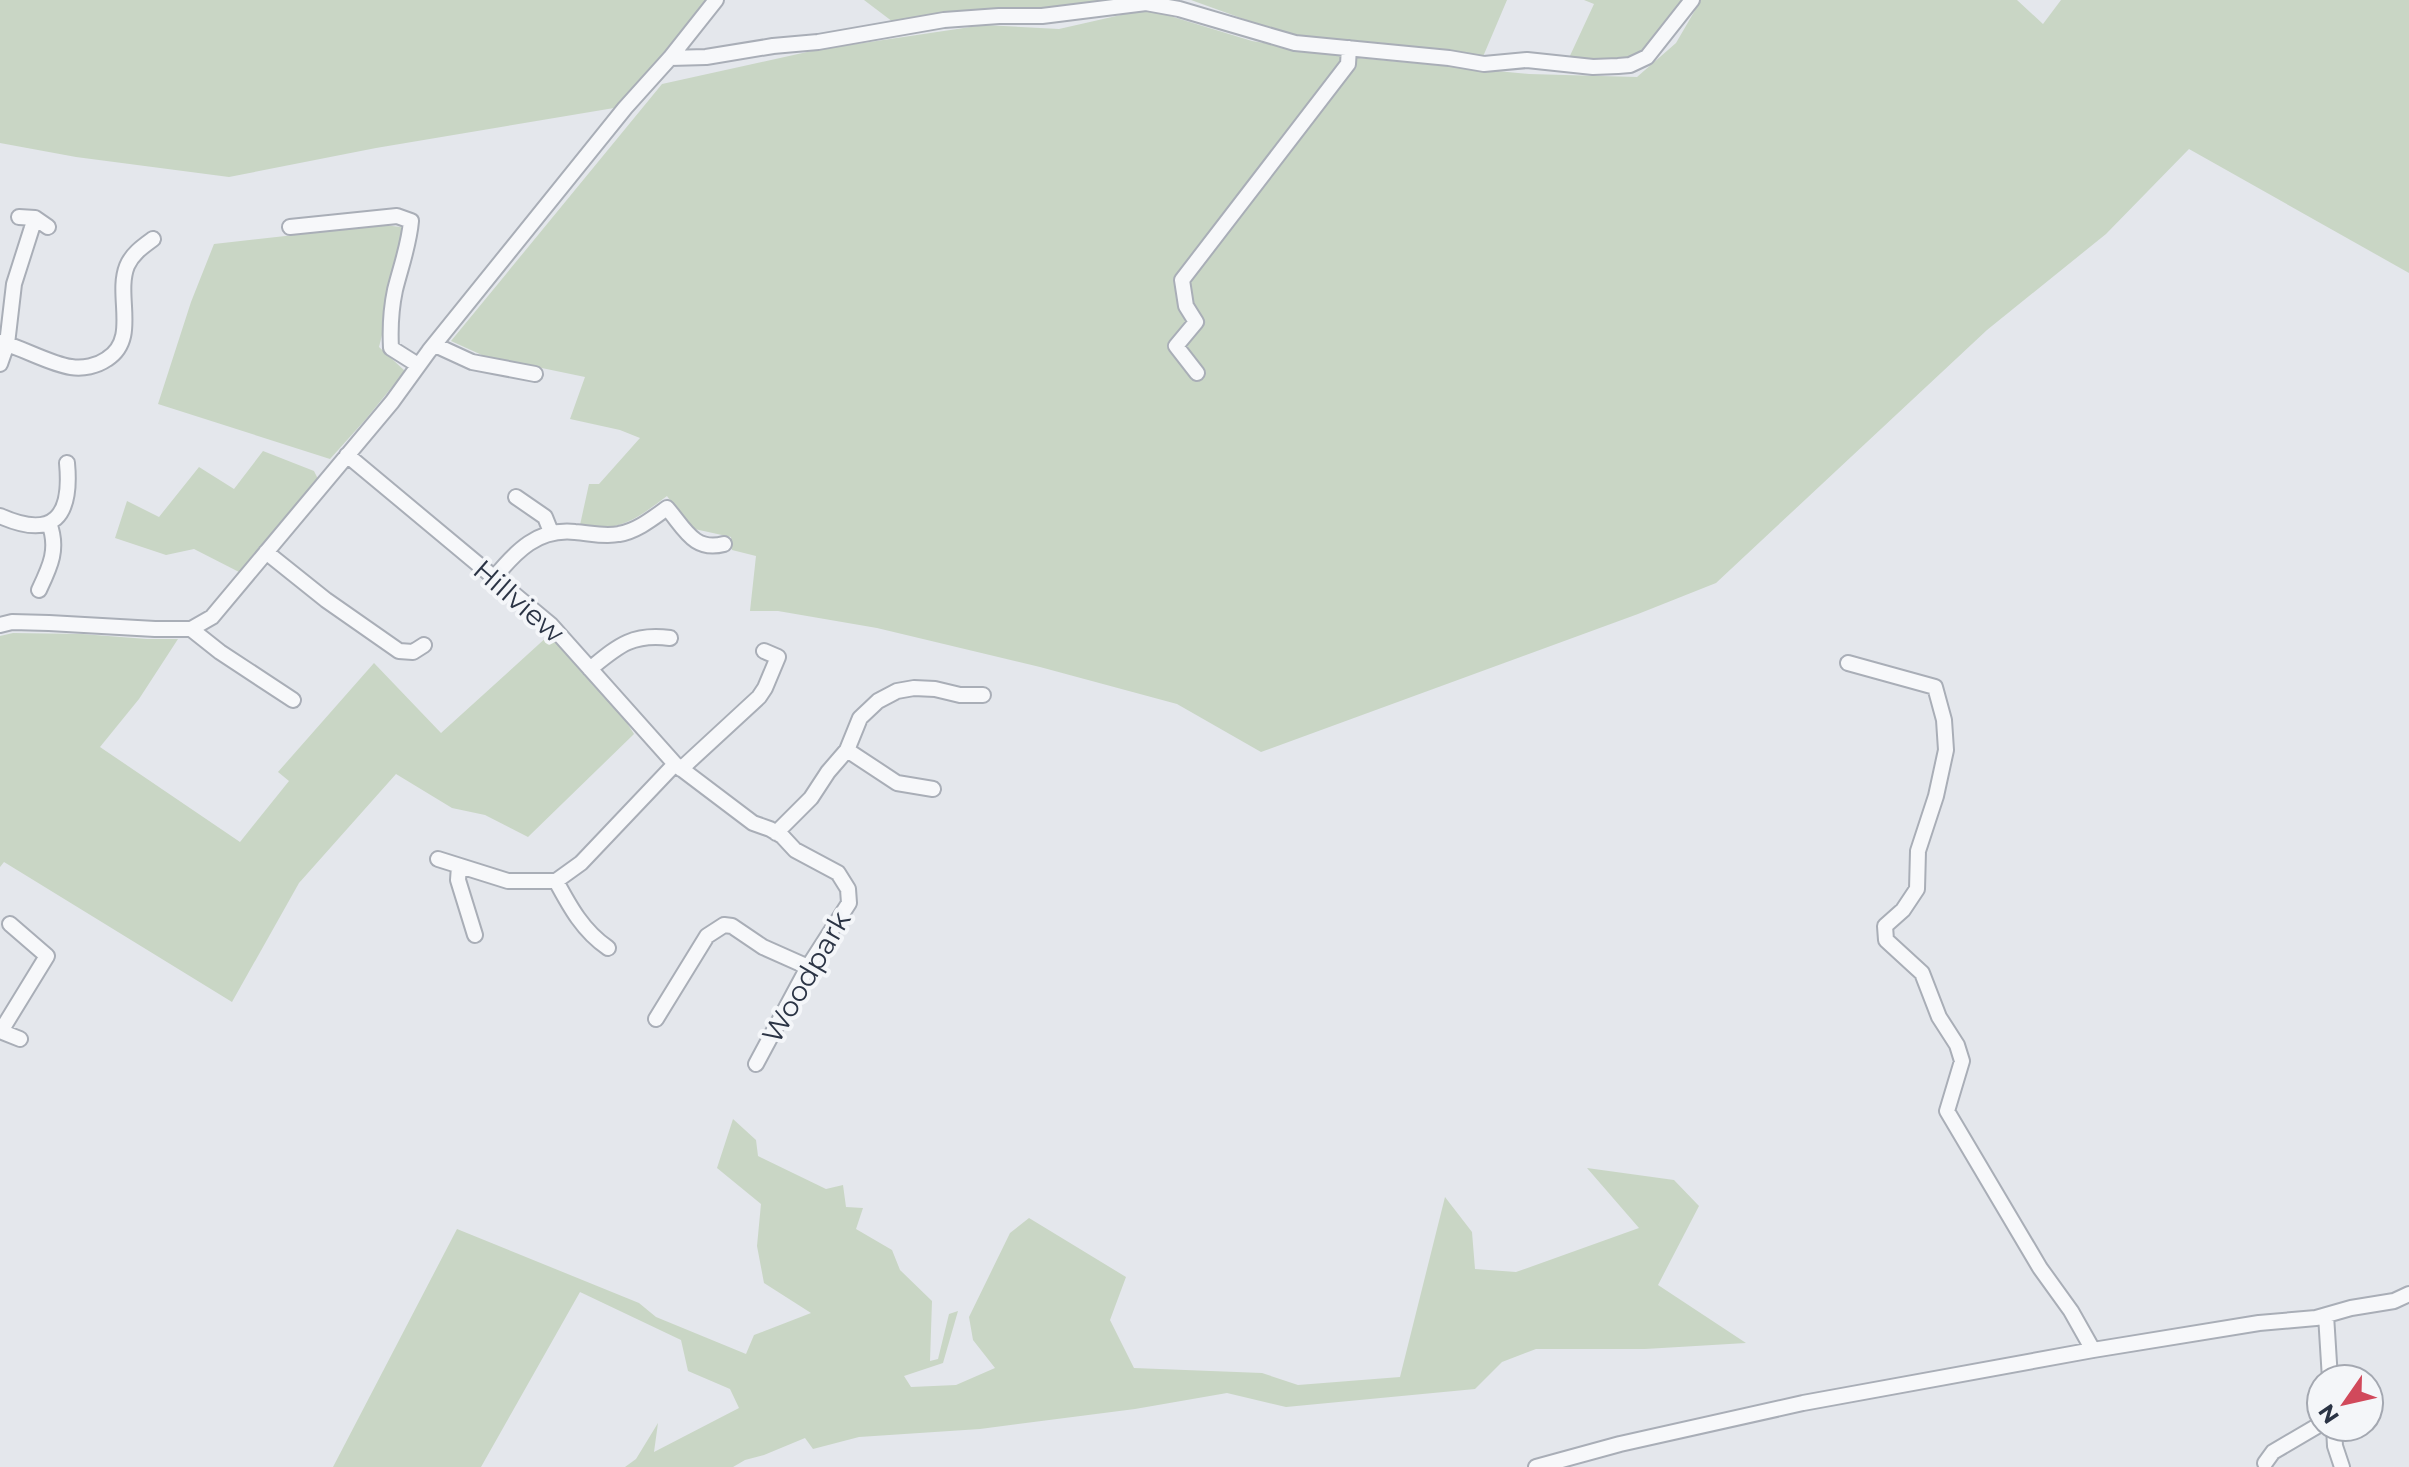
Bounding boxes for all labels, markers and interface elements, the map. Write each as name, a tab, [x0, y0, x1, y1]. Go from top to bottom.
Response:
street label: Hillview	[467, 552, 572, 650]
street label: Woodpark	[755, 905, 858, 1049]
north arrow	[2305, 1363, 2385, 1443]
text: N	[2313, 1399, 2345, 1429]

